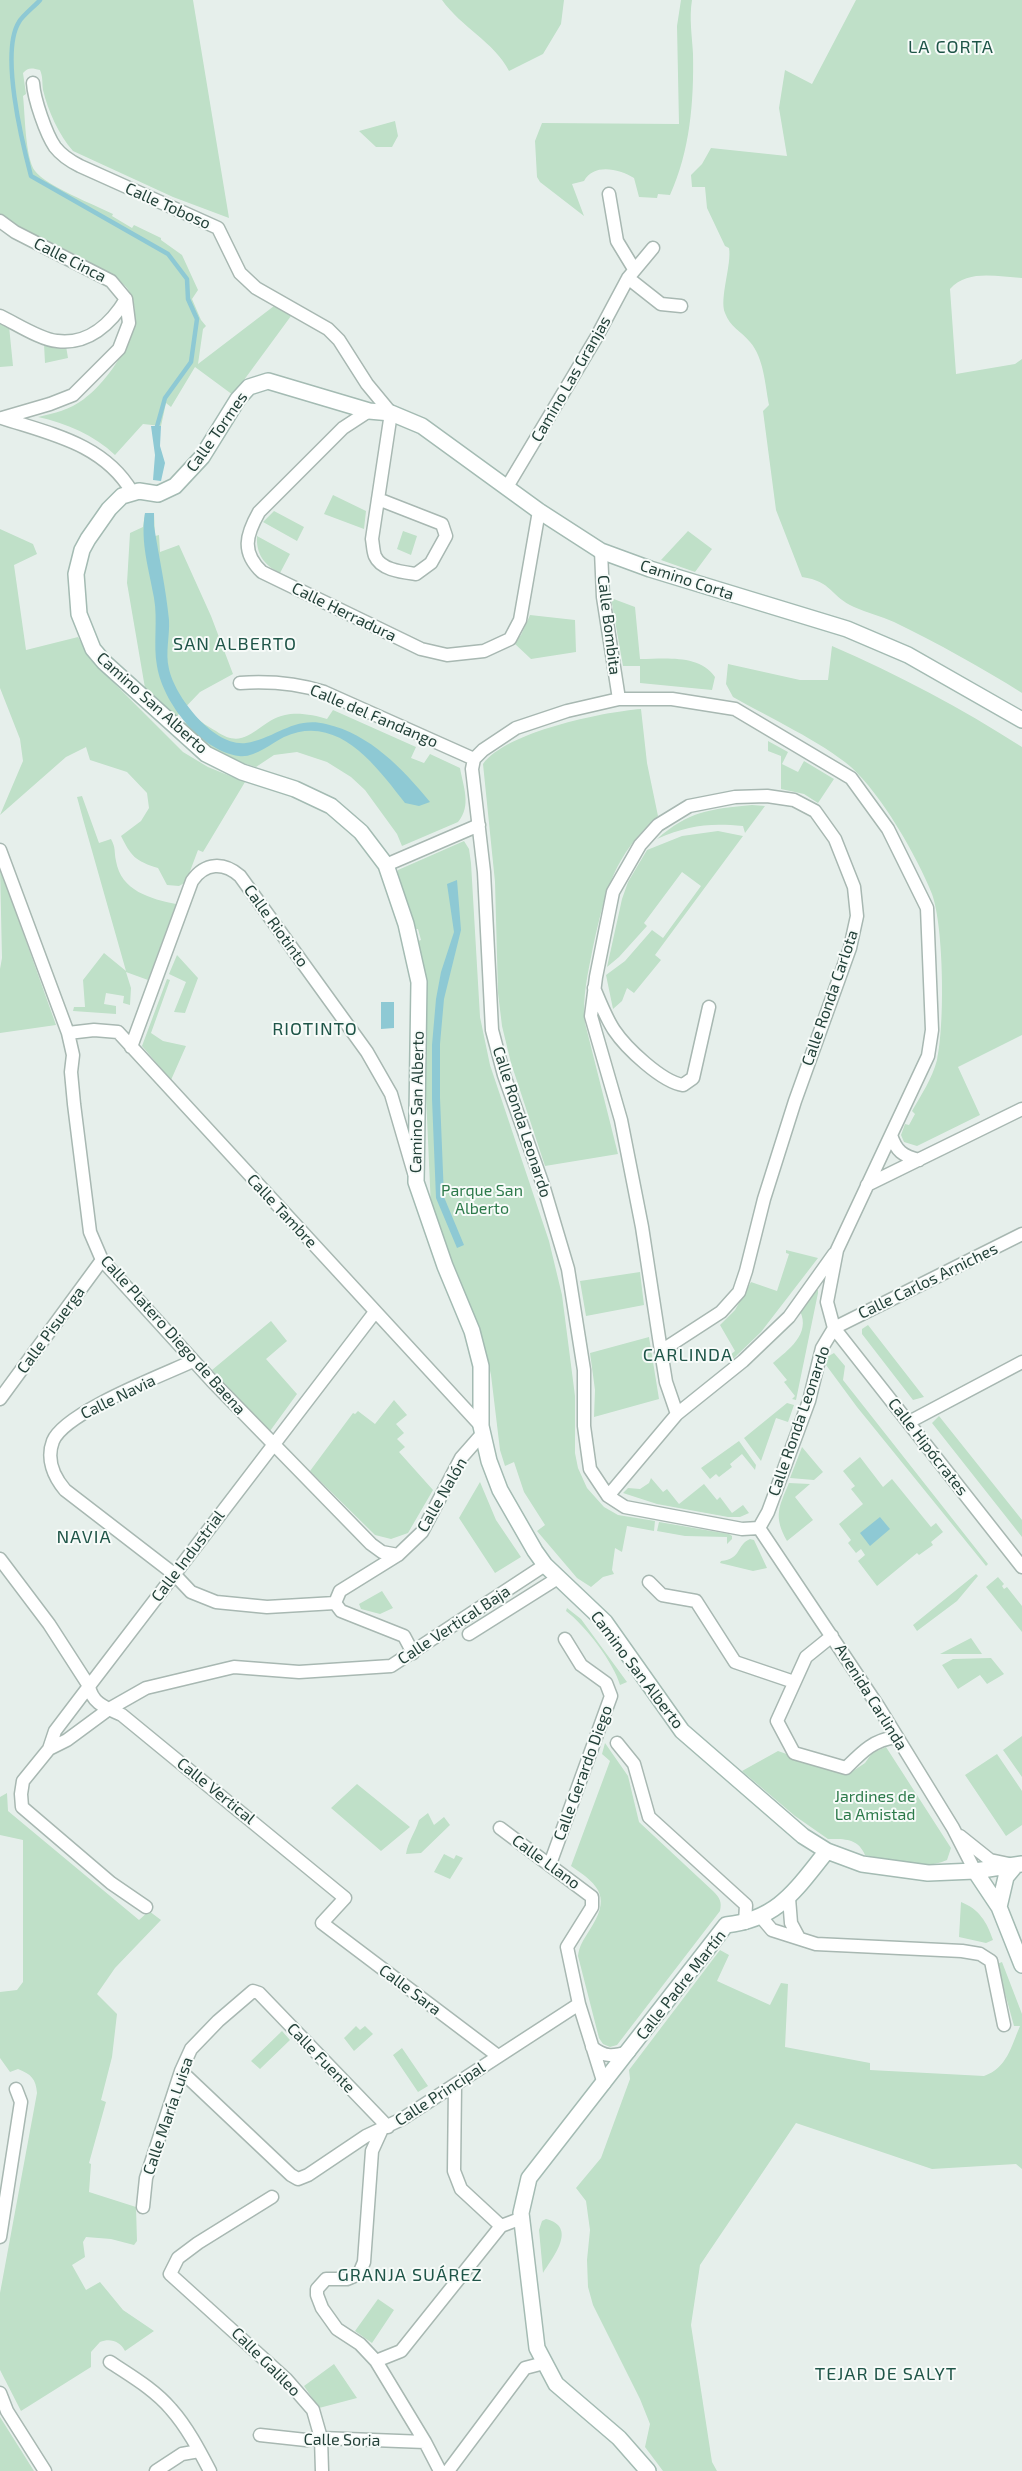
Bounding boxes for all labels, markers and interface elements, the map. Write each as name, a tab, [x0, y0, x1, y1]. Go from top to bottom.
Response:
district label: LA CORTA	[907, 36, 995, 58]
street label: Calle Toboso	[122, 179, 214, 233]
street label: Calle Cinca	[31, 234, 109, 286]
street label: Camino Las Granjas	[527, 313, 615, 445]
street label: Calle Tormes	[182, 388, 252, 476]
street label: Camino Corta	[638, 556, 736, 604]
street label: Calle Bombita	[593, 574, 625, 676]
street label: Calle Herradura	[289, 578, 399, 646]
district label: SAN ALBERTO	[172, 633, 298, 655]
street label: Camino San Alberto	[93, 648, 211, 758]
street label: Calle del Fandango	[307, 680, 441, 752]
street label: Calle Riotinto	[240, 881, 312, 971]
street label: Calle Ronda Carlota	[798, 928, 862, 1068]
district label: RIOTINTO	[271, 1018, 359, 1040]
street label: Camino San Alberto	[406, 1031, 428, 1173]
street label: Calle Ronda Leonardo	[488, 1044, 556, 1200]
street label: Calle Tambre	[243, 1170, 321, 1252]
park label: Parque San Alberto	[441, 1181, 523, 1219]
street label: Calle Carlos Arniches	[855, 1239, 1001, 1323]
street label: Calle Platero Diego de Baena	[96, 1251, 250, 1419]
street label: Calle Pisuerga	[13, 1283, 89, 1377]
street label: Calle Ronda Leonardo	[764, 1343, 834, 1499]
district label: CARLINDA	[642, 1344, 734, 1366]
street label: Calle Navia	[77, 1371, 159, 1423]
street label: Calle Hipócrates	[884, 1394, 972, 1500]
street label: Calle Nalón	[413, 1454, 471, 1536]
street label: Calle Industrial	[147, 1507, 229, 1605]
district label: NAVIA	[56, 1526, 112, 1548]
street label: Calle Vertical Baja	[394, 1581, 514, 1669]
street label: Camino San Alberto	[586, 1607, 688, 1733]
street label: Avenida Carlinda	[831, 1640, 911, 1754]
street label: Calle Gerardo Diego	[550, 1703, 616, 1843]
street label: Calle Vertical	[173, 1754, 259, 1828]
park label: Jardines de La Amistad	[835, 1787, 915, 1825]
street label: Calle Llano	[508, 1831, 584, 1893]
street label: Calle Padre Martín	[632, 1926, 730, 2044]
street label: Calle Sara	[375, 1961, 445, 2019]
street label: Calle Fuente	[283, 2019, 359, 2097]
street label: Calle María Luisa	[139, 2055, 197, 2177]
street label: Calle Principal	[391, 2058, 489, 2130]
district label: GRANJA SUÁREZ	[336, 2264, 484, 2286]
street label: Calle Galileo	[228, 2324, 304, 2400]
district label: TEJAR DE SALYT	[813, 2363, 959, 2385]
street label: Calle Soria	[303, 2430, 381, 2450]

